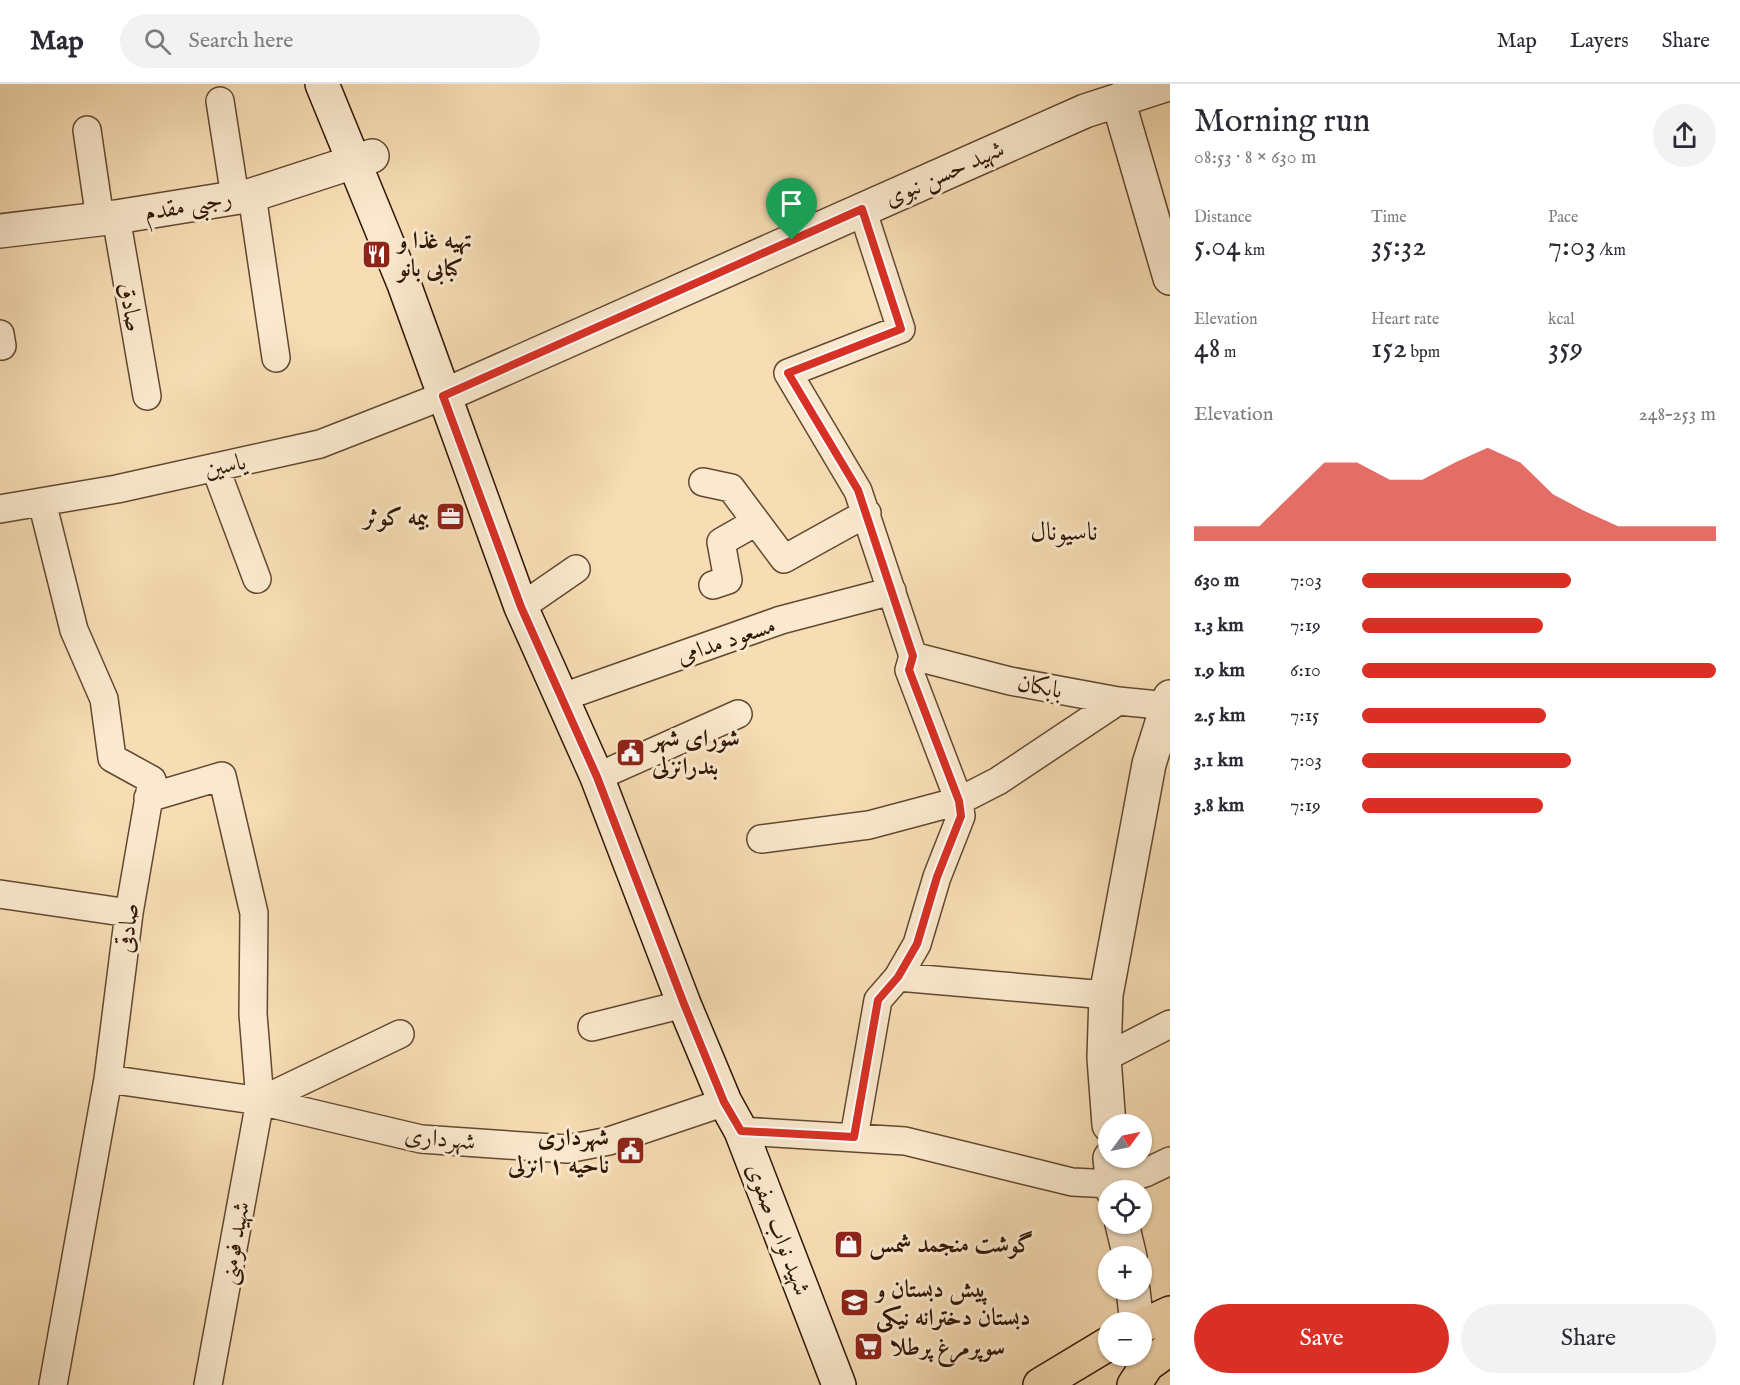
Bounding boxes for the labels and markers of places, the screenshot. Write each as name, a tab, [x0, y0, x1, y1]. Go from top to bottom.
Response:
pin	[766, 178, 817, 240]
place label: تهیه غذا و کبابی بانو	[395, 226, 472, 285]
restaurant icon: تهیه غذا و کبابی بانو	[361, 238, 393, 270]
office icon: بیمه کوثر	[434, 501, 466, 533]
place label: بیمه کوثر	[360, 503, 429, 534]
place label: شورای شهر بندرانزلی	[649, 724, 740, 783]
public building icon: شورای شهر بندرانزلی	[615, 736, 647, 768]
place label: شهرداری ناحیه ۱ انزلی	[507, 1123, 609, 1182]
public building icon: شهرداری ناحیه ۱ انزلی	[614, 1135, 646, 1167]
shop icon: گوشت منجمد شمس	[832, 1228, 864, 1260]
place label: گوشت منجمد شمس	[869, 1230, 1033, 1261]
place label: پیش دبستان و دبستان دخترانه نیکی	[873, 1275, 1030, 1334]
school or university icon: پیش دبستان و دبستان دخترانه نیکی	[839, 1287, 871, 1319]
supermarket icon: سوپرمرغ پرطلا	[853, 1331, 885, 1363]
place label: سوپرمرغ پرطلا	[890, 1333, 1005, 1367]

